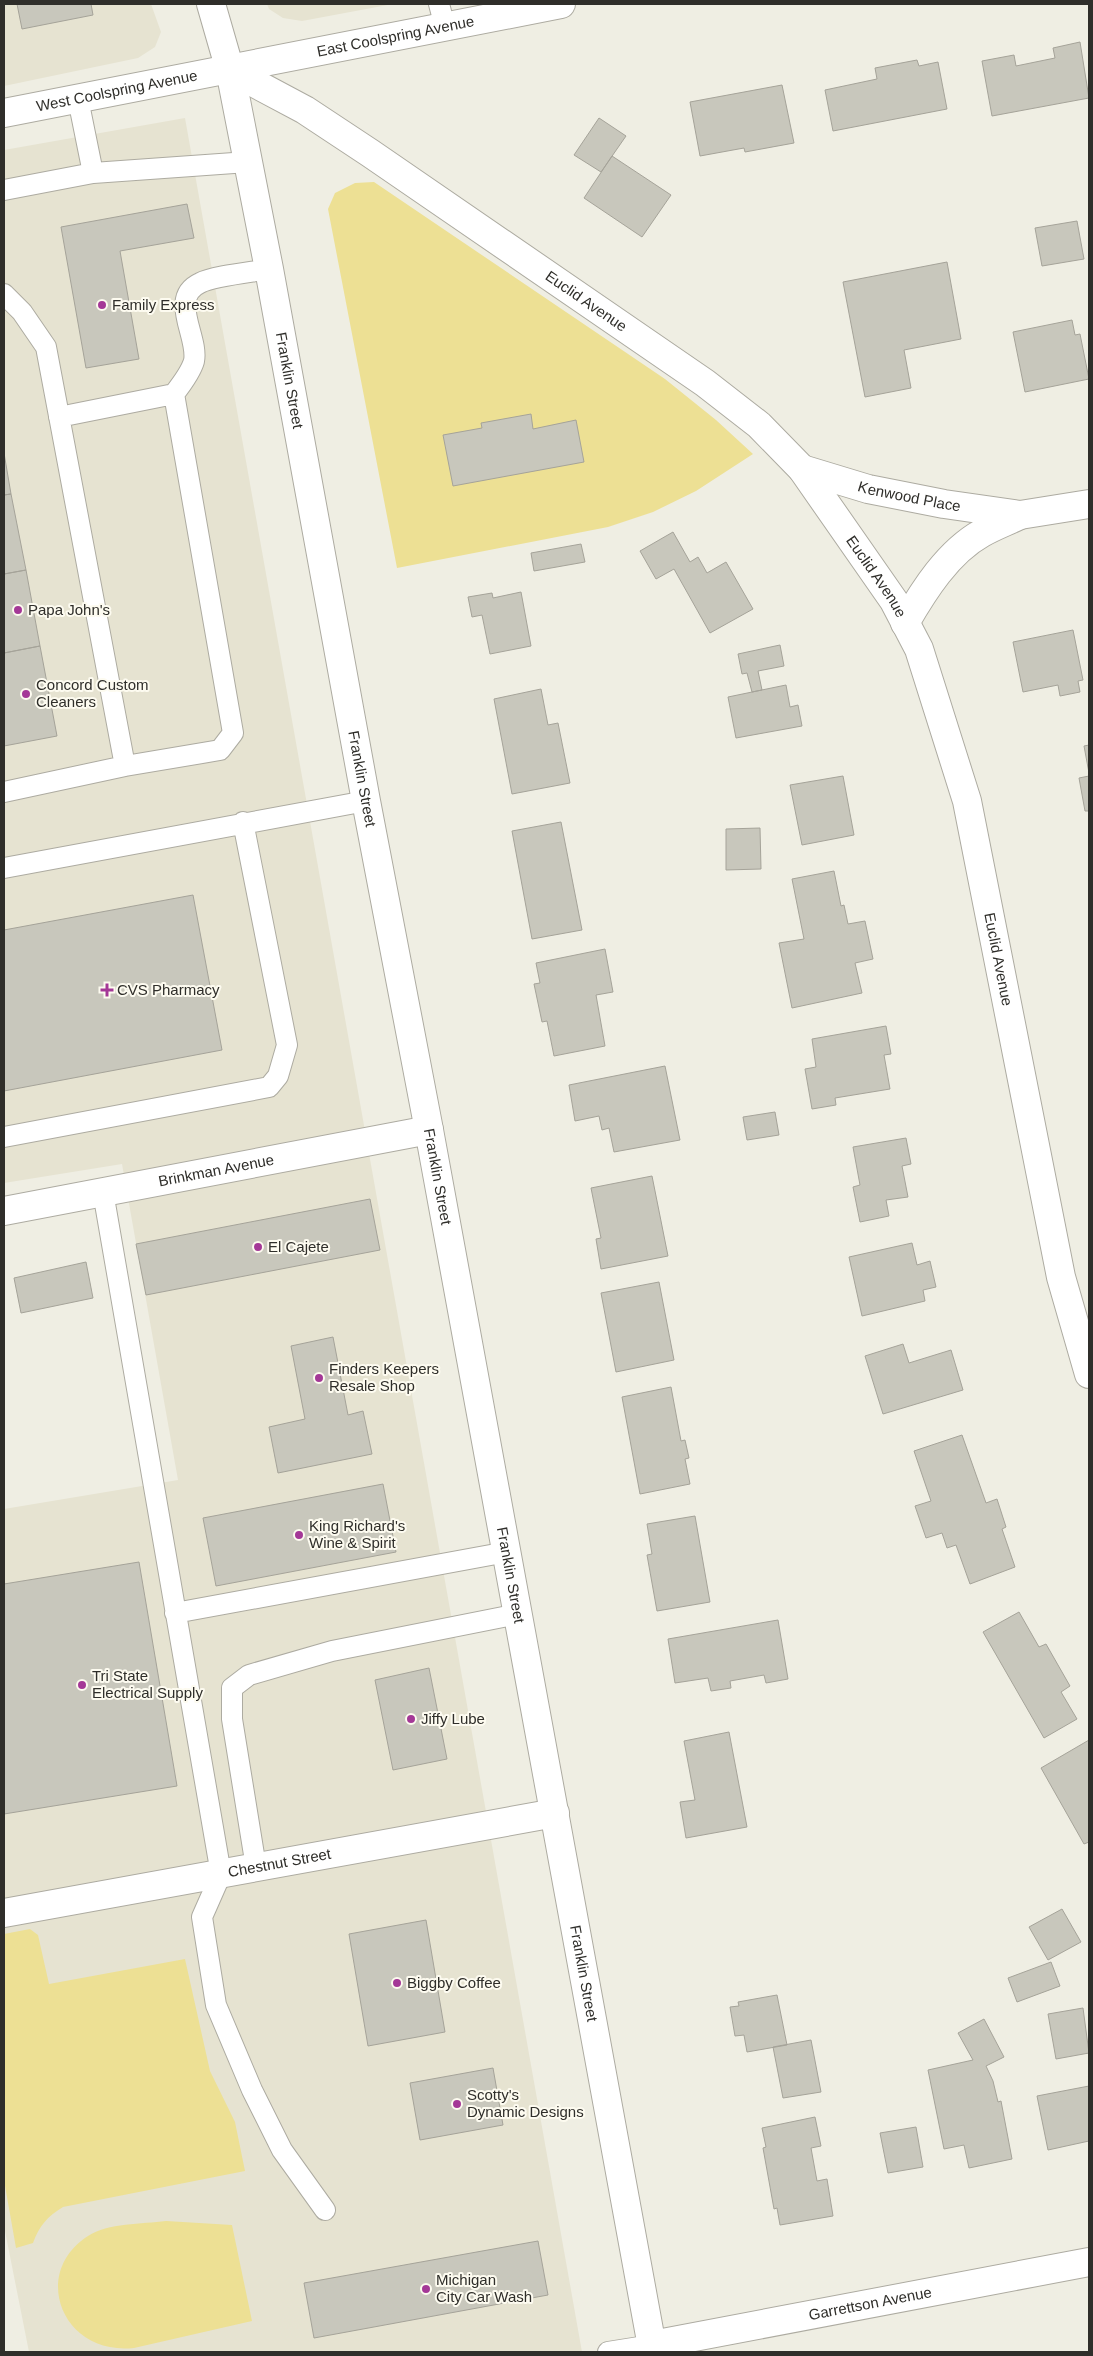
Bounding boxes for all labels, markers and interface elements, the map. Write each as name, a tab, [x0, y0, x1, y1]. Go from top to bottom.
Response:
street label: East Coolspring Avenue	[315, 12, 476, 60]
street label: West Coolspring Avenue	[35, 66, 199, 114]
street label: Euclid Avenue	[542, 267, 630, 335]
place label: Family Express	[112, 296, 215, 313]
marker: Family Express	[96, 299, 108, 311]
street label: Franklin Street	[273, 331, 307, 431]
street label: Kenwood Place	[856, 477, 962, 514]
street label: Euclid Avenue	[843, 532, 910, 620]
place label: Papa John's	[28, 601, 110, 618]
marker: Papa John's	[12, 604, 24, 616]
place label: Concord Custom Cleaners	[36, 676, 149, 710]
marker: Concord Custom Cleaners	[20, 688, 32, 700]
street label: Franklin Street	[345, 729, 380, 829]
street label: Euclid Avenue	[981, 911, 1016, 1007]
place label: CVS Pharmacy	[117, 981, 220, 998]
marker: CVS Pharmacy	[101, 984, 113, 996]
street label: Franklin Street	[421, 1127, 455, 1227]
street label: Brinkman Avenue	[157, 1151, 275, 1189]
place label: El Cajete	[268, 1238, 329, 1255]
marker: El Cajete	[252, 1241, 264, 1253]
place label: Finders Keepers Resale Shop	[329, 1360, 439, 1394]
marker: Finders Keepers Resale Shop	[313, 1372, 325, 1384]
place label: King Richard's Wine & Spirit	[309, 1517, 405, 1551]
street label: Franklin Street	[494, 1525, 528, 1625]
marker: King Richard's Wine & Spirit	[293, 1529, 305, 1541]
place label: Tri State Electrical Supply	[92, 1667, 203, 1701]
marker: Tri State Electrical Supply	[76, 1679, 88, 1691]
place label: Jiffy Lube	[421, 1710, 485, 1727]
marker: Jiffy Lube	[405, 1713, 417, 1725]
street label: Chestnut Street	[227, 1845, 333, 1880]
street label: Franklin Street	[567, 1924, 601, 2024]
place label: Biggby Coffee	[407, 1974, 501, 1991]
marker: Biggby Coffee	[391, 1977, 403, 1989]
place label: Scotty's Dynamic Designs	[467, 2086, 584, 2120]
marker: Scotty's Dynamic Designs	[451, 2098, 463, 2110]
place label: Michigan City Car Wash	[436, 2271, 532, 2305]
marker: Michigan City Car Wash	[420, 2283, 432, 2295]
street label: Garrettson Avenue	[807, 2283, 933, 2323]

